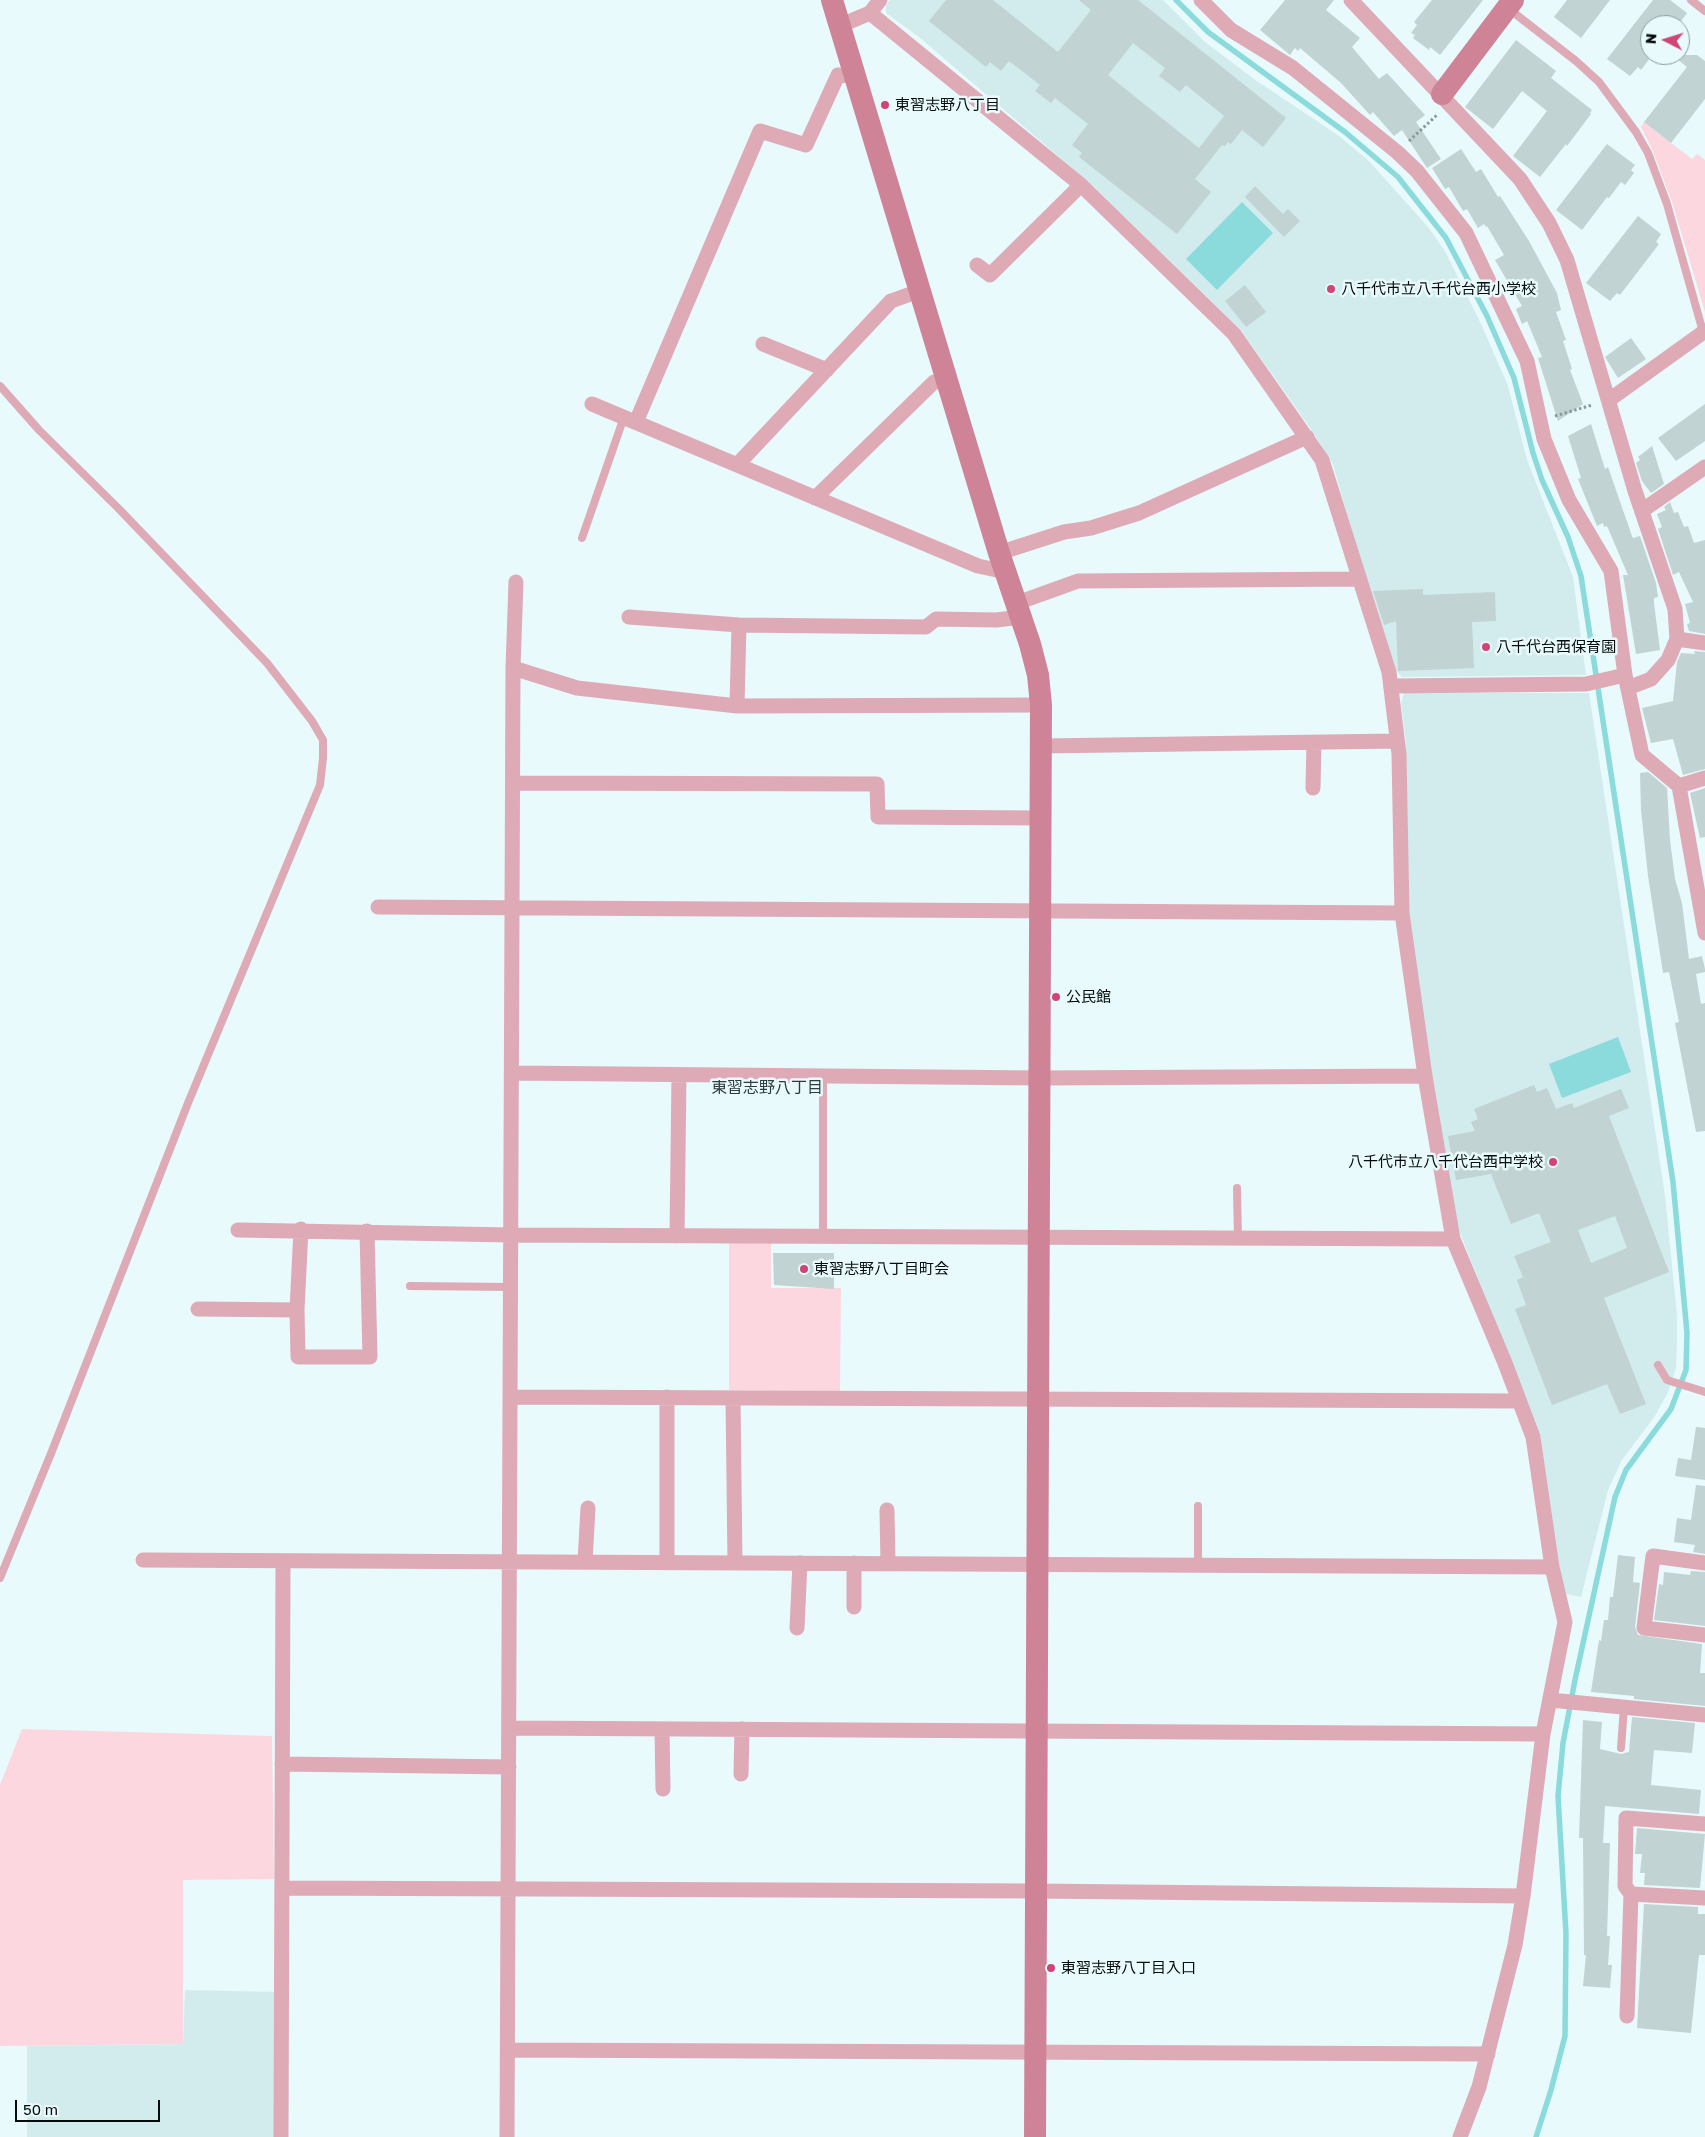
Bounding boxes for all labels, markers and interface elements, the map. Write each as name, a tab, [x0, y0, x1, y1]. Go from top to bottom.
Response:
north arrow	[1640, 15, 1690, 65]
text: N	[1642, 33, 1659, 45]
place label: 東習志野八丁目	[895, 96, 1000, 114]
marker: 東習志野八丁目	[879, 99, 891, 111]
place label: 八千代市立八千代台西小学校	[1341, 280, 1536, 298]
marker: 八千代市立八千代台西小学校	[1325, 283, 1337, 295]
place label: 八千代台西保育園	[1496, 638, 1616, 656]
marker: 八千代台西保育園	[1480, 641, 1492, 653]
place label: 公民館	[1066, 988, 1111, 1006]
marker: 公民館	[1050, 991, 1062, 1003]
district label: 東習志野八丁目	[711, 1078, 823, 1098]
place label: 八千代市立八千代台西中学校	[1348, 1153, 1543, 1171]
marker: 八千代市立八千代台西中学校	[1547, 1156, 1559, 1168]
place label: 東習志野八丁目町会	[814, 1260, 949, 1278]
marker: 東習志野八丁目町会	[798, 1263, 810, 1275]
place label: 東習志野八丁目入口	[1061, 1959, 1196, 1977]
marker: 東習志野八丁目入口	[1045, 1962, 1057, 1974]
scale bar	[18, 2090, 162, 2122]
text: 50 m	[23, 2100, 58, 2118]

